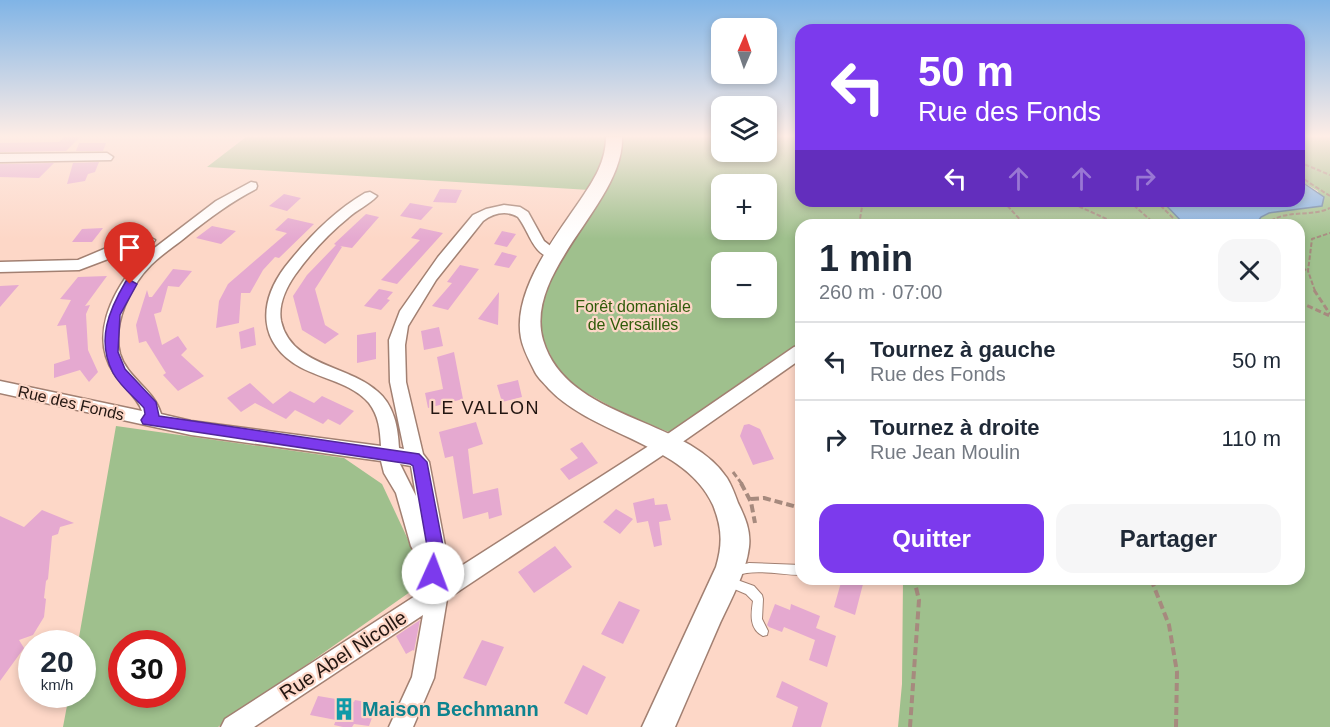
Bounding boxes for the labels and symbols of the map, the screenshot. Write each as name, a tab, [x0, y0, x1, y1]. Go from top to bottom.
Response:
north arrow	[711, 18, 777, 84]
pin	[104, 222, 155, 284]
park label: Forêt domaniale de Versailles	[575, 298, 691, 333]
street label: Rue des Fonds	[16, 383, 126, 423]
district label: LE VALLON	[430, 398, 540, 418]
position arrow	[401, 541, 465, 605]
street label: Rue Abel Nicolle	[275, 606, 411, 704]
speed limit sign: 30	[108, 630, 186, 708]
building icon: Maison Bechmann	[331, 696, 357, 722]
place label: Maison Bechmann	[362, 698, 539, 720]

